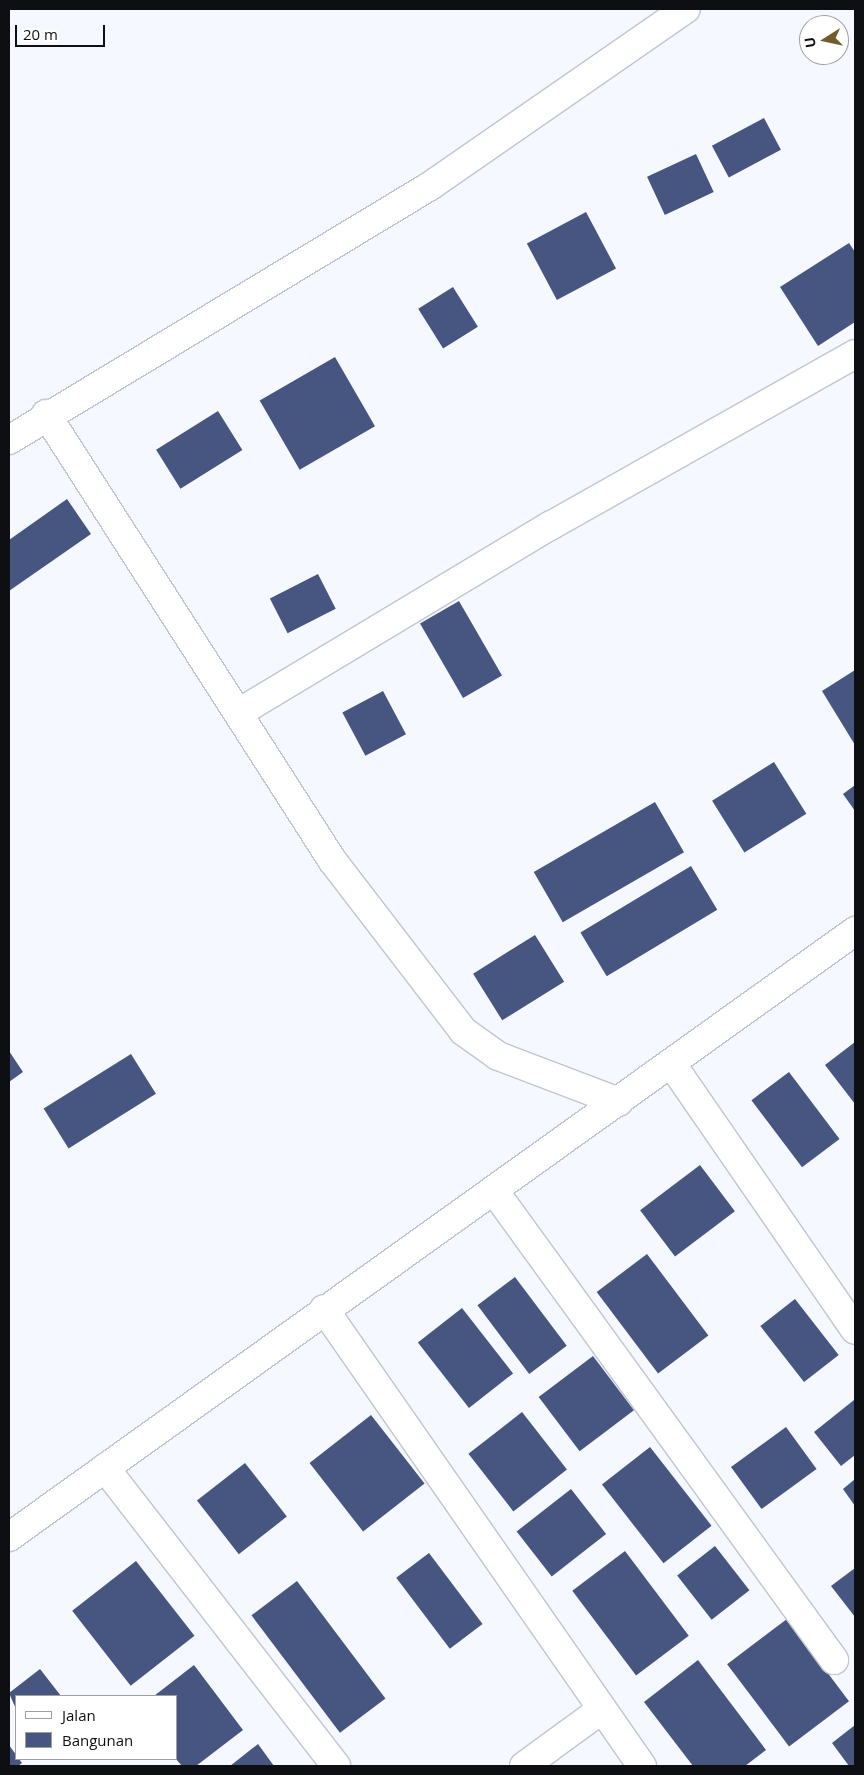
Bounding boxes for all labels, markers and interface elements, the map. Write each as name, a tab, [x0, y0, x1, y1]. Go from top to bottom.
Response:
scale bar	[18, 15, 108, 47]
north arrow	[799, 15, 849, 65]
text: 20 m	[23, 24, 58, 44]
text: U	[799, 36, 820, 49]
legend	[15, 1695, 178, 1760]
text: Jalan	[62, 1705, 96, 1725]
text: Bangunan	[62, 1730, 133, 1750]

